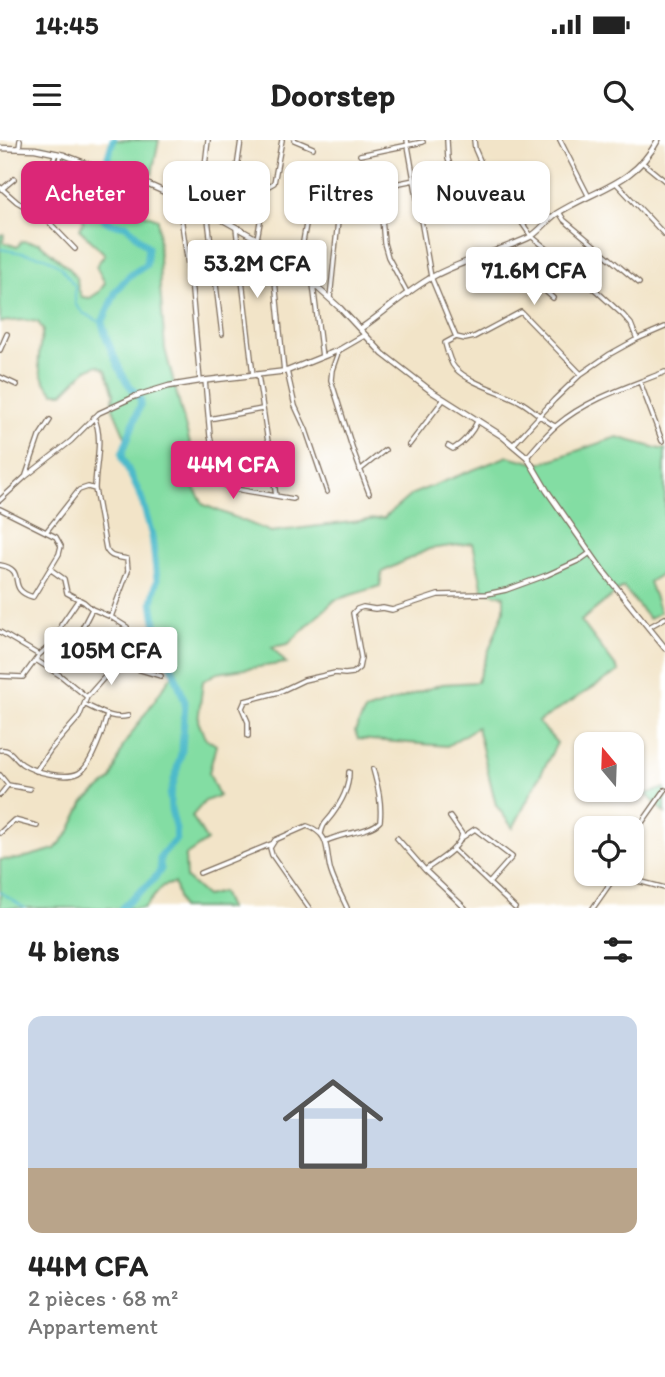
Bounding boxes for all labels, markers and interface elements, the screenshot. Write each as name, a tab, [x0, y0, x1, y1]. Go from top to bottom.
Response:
text: 14:45	[35, 9, 98, 41]
icon: menu	[28, 76, 66, 114]
text: Doorstep	[270, 76, 395, 114]
icon: search	[599, 76, 637, 114]
chip: Acheter	[21, 161, 149, 224]
chip: Louer	[163, 161, 270, 224]
chip: Filtres	[284, 161, 398, 224]
chip: Nouveau	[412, 161, 550, 224]
pin: 53.2M CFA	[177, 240, 337, 300]
pin: 71.6M CFA	[454, 248, 614, 307]
text: 53.2M CFA	[204, 249, 310, 277]
text: 71.6M CFA	[482, 256, 586, 284]
pin: 44M CFA	[168, 442, 298, 501]
text: 44M CFA	[187, 450, 279, 478]
pin: 105M CFA	[39, 628, 183, 687]
text: 105M CFA	[60, 636, 162, 664]
north arrow	[574, 732, 644, 802]
map controls	[574, 732, 644, 886]
button: locate	[574, 816, 644, 886]
icon: filters	[599, 931, 637, 969]
text: 4 biens	[28, 932, 120, 969]
icon: home	[270, 1061, 396, 1187]
text: 44M CFA	[28, 1247, 148, 1284]
text: 2 pièces · 68 m²	[28, 1284, 178, 1312]
text: Appartement	[28, 1312, 158, 1340]

